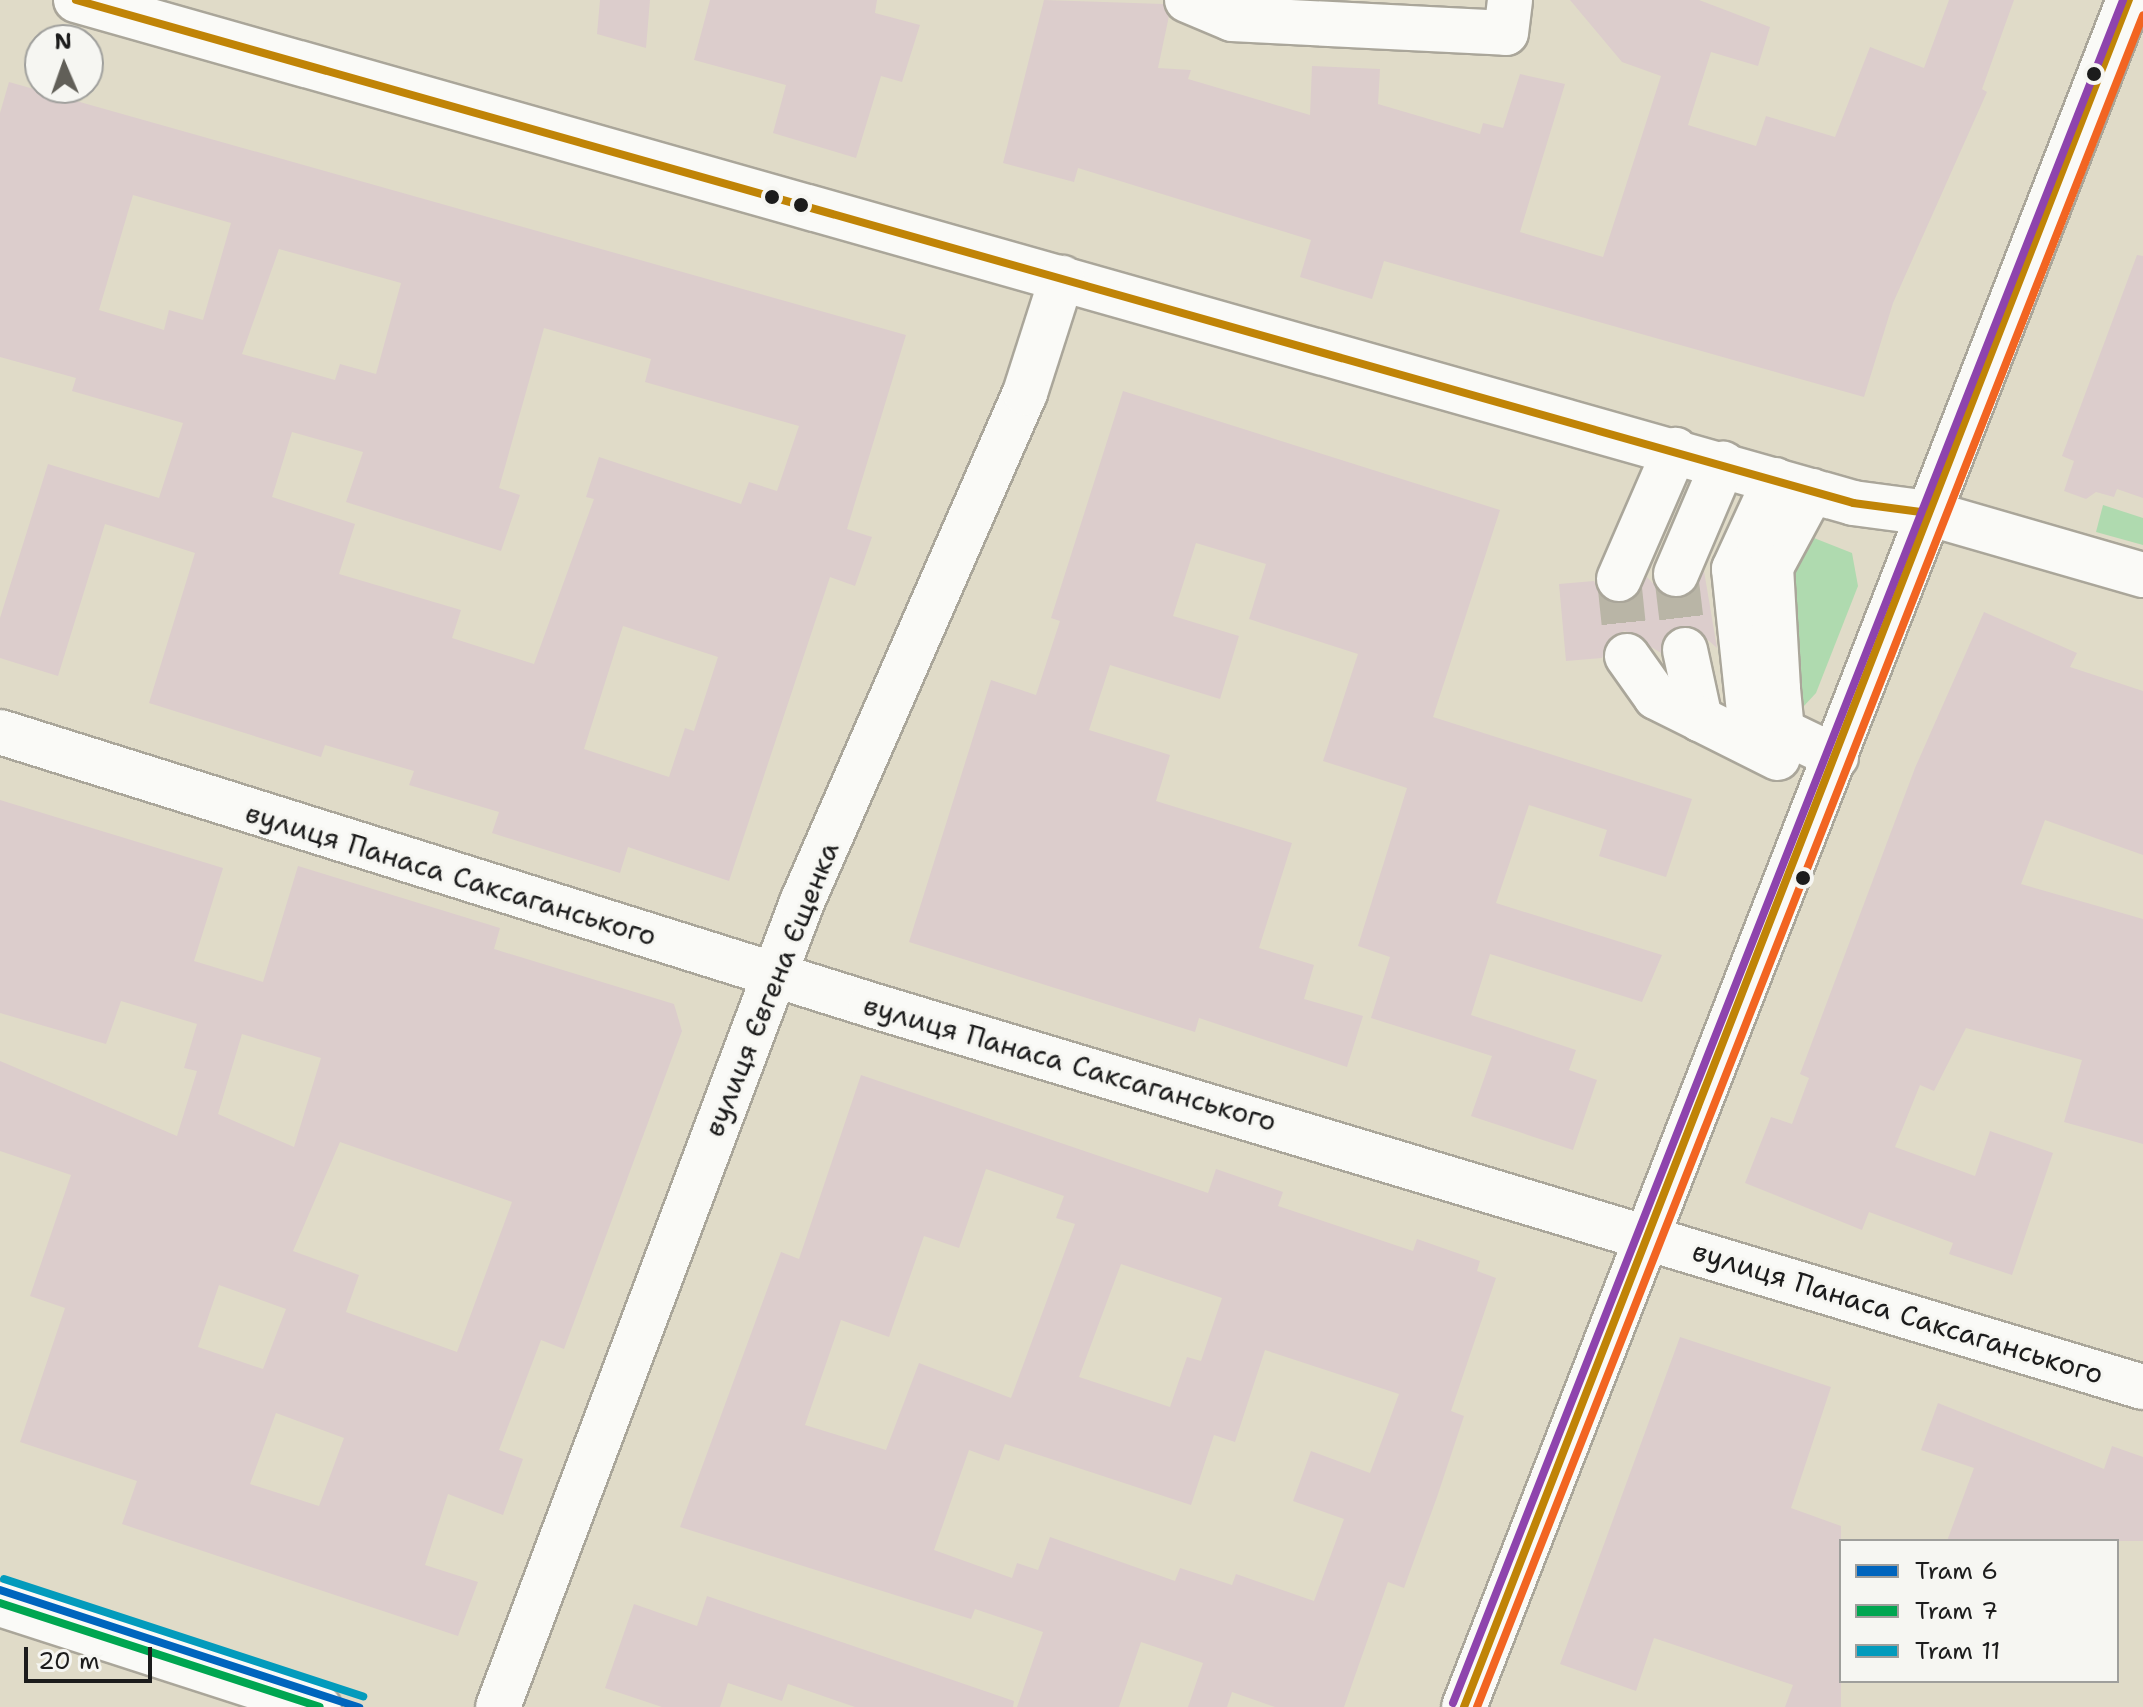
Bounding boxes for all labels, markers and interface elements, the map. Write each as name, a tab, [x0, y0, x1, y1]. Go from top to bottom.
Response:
north arrow	[24, 24, 104, 104]
text: N	[54, 27, 72, 56]
unlabelled marker	[2086, 66, 2102, 82]
unlabelled marker	[764, 189, 780, 205]
unlabelled marker	[793, 197, 809, 213]
street label: вулиця Панаса Саксаганського	[241, 795, 661, 953]
street label: вулиця Євгена Єщенка	[696, 837, 846, 1141]
unlabelled marker	[1795, 870, 1811, 886]
street label: вулиця Панаса Саксаганського	[860, 988, 1280, 1138]
street label: вулиця Панаса Саксаганського	[1688, 1233, 2108, 1391]
legend	[1839, 1539, 2119, 1683]
text: Tram 6	[1915, 1555, 1998, 1587]
text: Tram 7	[1915, 1595, 1998, 1627]
scale bar	[28, 1631, 156, 1681]
text: Tram 11	[1915, 1635, 2000, 1667]
text: 20 m	[38, 1645, 100, 1677]

